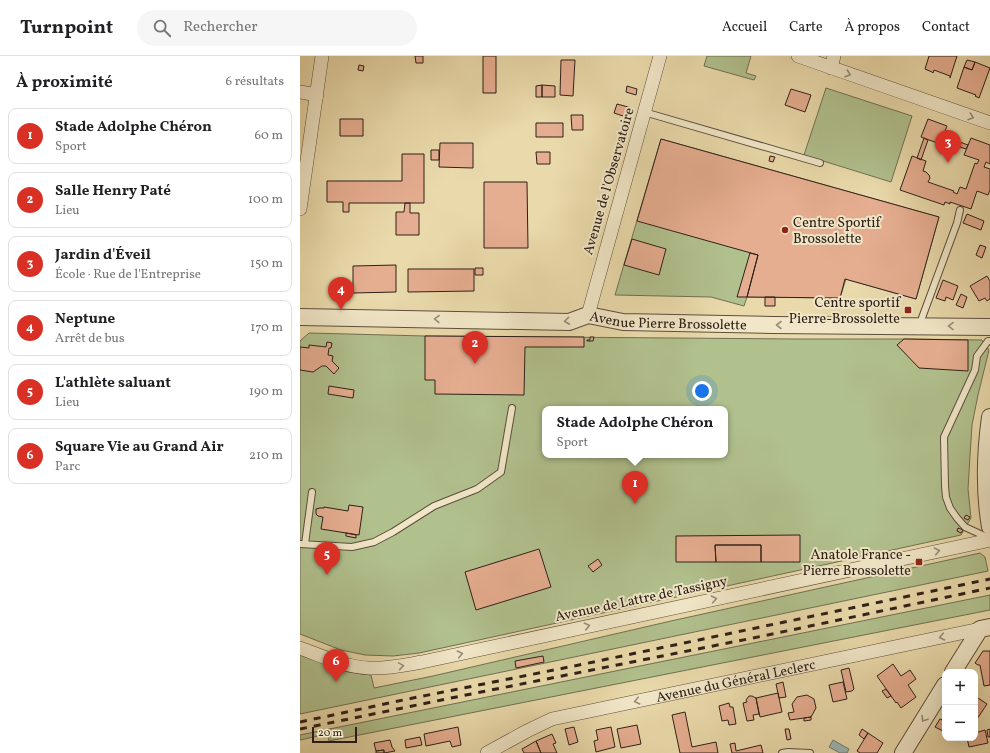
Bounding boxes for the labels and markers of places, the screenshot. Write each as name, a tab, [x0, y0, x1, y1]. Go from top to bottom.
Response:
pin: 3	[935, 130, 961, 163]
place label: Centre Sportif Brossolette	[793, 214, 882, 249]
marker: Centre Sportif Brossolette	[780, 225, 790, 235]
pin: 4	[328, 277, 354, 310]
place label: Centre sportif Pierre-Brossolette	[789, 294, 901, 329]
marker: Centre sportif Pierre-Brossolette	[903, 305, 913, 315]
pin: 2	[462, 331, 488, 364]
pin: 1	[622, 471, 648, 504]
pin: 5	[314, 542, 340, 575]
place label: Anatole France - Pierre Brossolette	[803, 546, 911, 581]
marker: Anatole France - Pierre Brossolette	[914, 557, 924, 567]
pin: 6	[323, 649, 349, 682]

